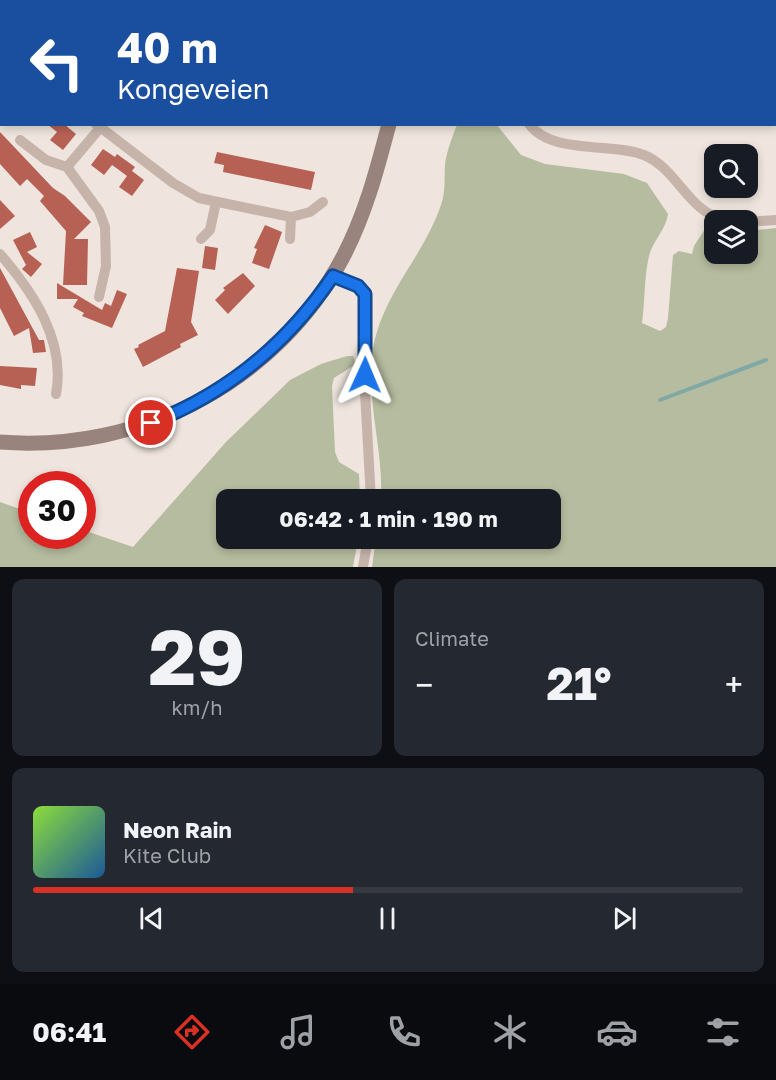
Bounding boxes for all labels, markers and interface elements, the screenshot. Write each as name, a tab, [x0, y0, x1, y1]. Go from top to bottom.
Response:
text: 40 m	[117, 22, 218, 72]
icon: left	[18, 24, 96, 102]
text: Kongeveien	[117, 73, 269, 105]
map controls	[704, 144, 758, 264]
button: search	[704, 144, 758, 198]
button: layers	[704, 210, 758, 264]
position arrow	[333, 343, 397, 407]
pin	[125, 397, 176, 448]
icon: arrive	[134, 406, 167, 439]
speed limit sign: 30	[18, 471, 96, 549]
text: 06:42 · 1 min · 190 m	[279, 505, 498, 532]
text: 29	[148, 609, 246, 702]
text: Climate	[415, 626, 489, 650]
text: 21°	[546, 656, 612, 710]
text: −	[415, 665, 433, 704]
text: +	[725, 665, 743, 704]
text: km/h	[172, 695, 222, 719]
text: Neon Rain	[123, 816, 232, 843]
text: Kite Club	[123, 843, 211, 867]
icon: previous	[135, 902, 168, 935]
icon: pause	[371, 902, 404, 935]
icon: next	[608, 902, 641, 935]
icon: directions	[171, 1011, 213, 1053]
icon: music	[277, 1011, 319, 1053]
icon: phone	[383, 1011, 425, 1053]
icon: climate	[489, 1011, 531, 1053]
icon: car	[596, 1011, 638, 1053]
icon: filters	[702, 1011, 744, 1053]
text: 06:41	[32, 1016, 106, 1048]

